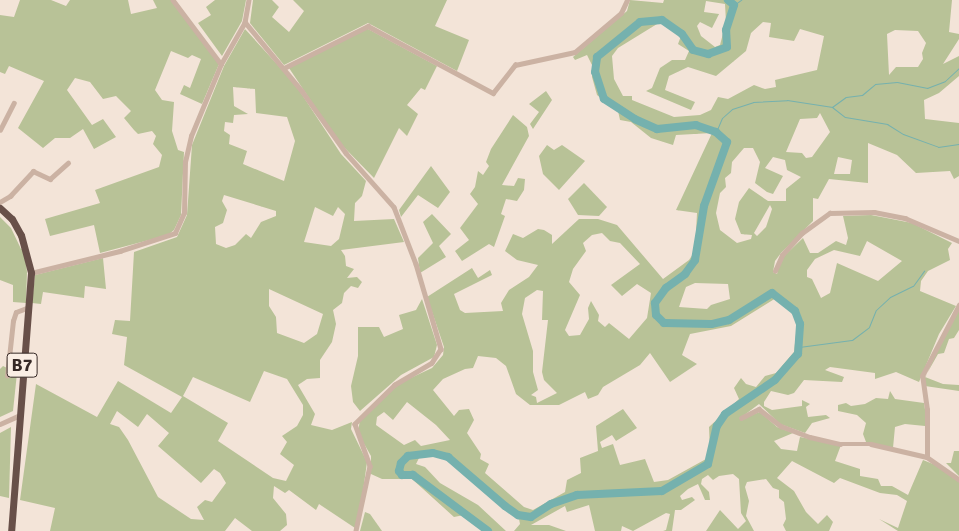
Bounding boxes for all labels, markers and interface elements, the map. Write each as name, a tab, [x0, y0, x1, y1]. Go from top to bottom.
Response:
road number: B7	[6, 350, 38, 380]

